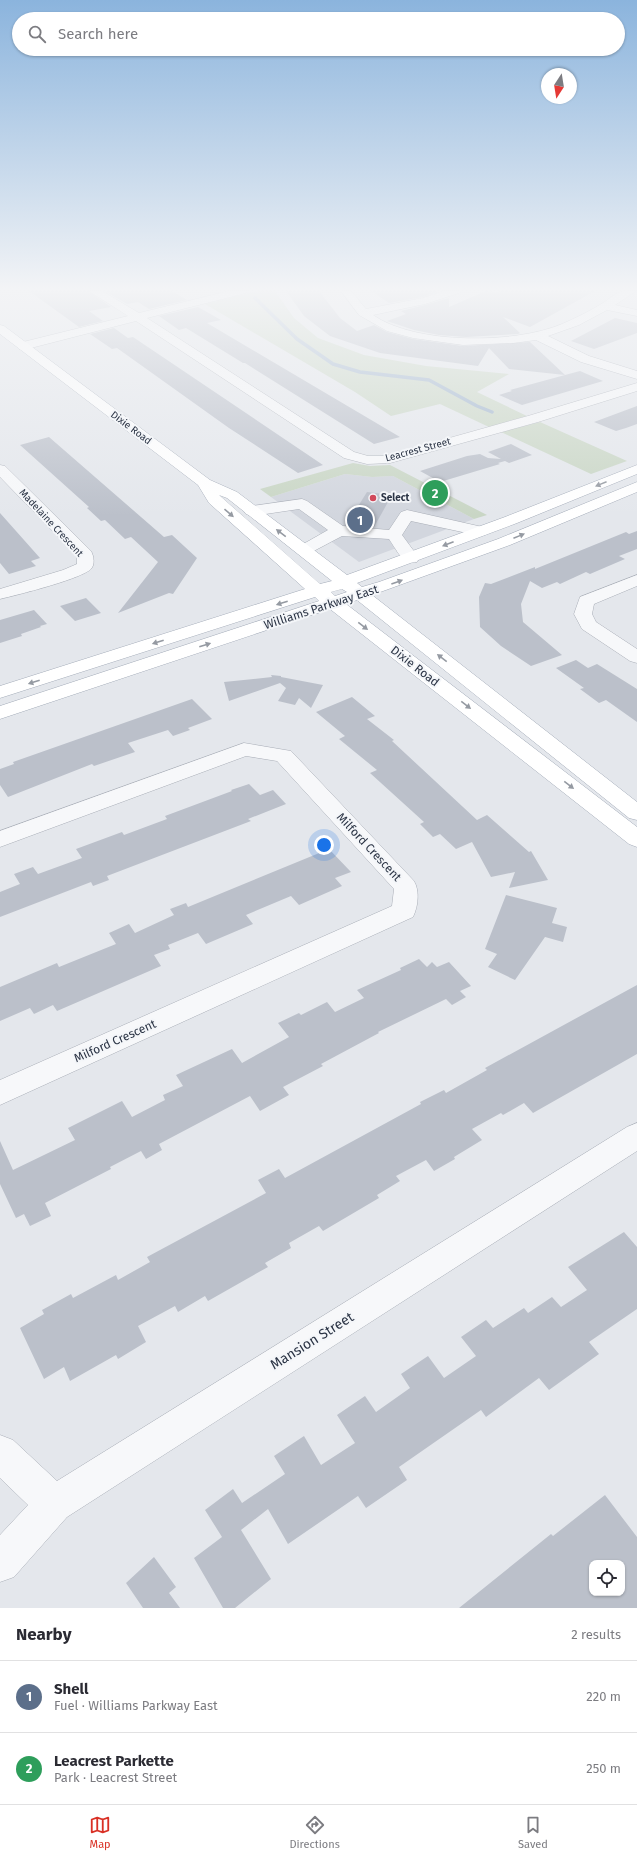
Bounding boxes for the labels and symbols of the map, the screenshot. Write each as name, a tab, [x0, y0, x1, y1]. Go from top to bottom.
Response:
north arrow	[541, 68, 577, 104]
street label: Dixie Road	[108, 409, 154, 447]
street label: Leacrest Street	[384, 435, 452, 465]
pin: 2	[422, 478, 448, 508]
one-way arrow	[594, 481, 606, 487]
street label: Madelaine Crescent	[16, 487, 86, 560]
place label: Select	[381, 492, 409, 504]
marker: Select	[368, 493, 378, 503]
pin: 1	[347, 505, 373, 535]
one-way arrow	[223, 509, 234, 518]
one-way arrow	[276, 528, 287, 537]
one-way arrow	[513, 532, 525, 538]
one-way arrow	[442, 541, 454, 547]
one-way arrow	[392, 578, 404, 584]
street label: Williams Parkway East	[262, 582, 381, 632]
one-way arrow	[275, 600, 287, 606]
one-way arrow	[358, 622, 369, 630]
one-way arrow	[151, 639, 163, 645]
one-way arrow	[199, 641, 211, 647]
street label: Dixie Road	[388, 643, 442, 689]
one-way arrow	[436, 654, 447, 662]
one-way arrow	[28, 679, 40, 685]
one-way arrow	[461, 701, 472, 710]
one-way arrow	[564, 781, 575, 789]
street label: Milford Crescent	[334, 810, 405, 884]
your location	[314, 835, 334, 855]
street label: Milford Crescent	[72, 1016, 159, 1065]
street label: Mansion Street	[267, 1308, 358, 1373]

